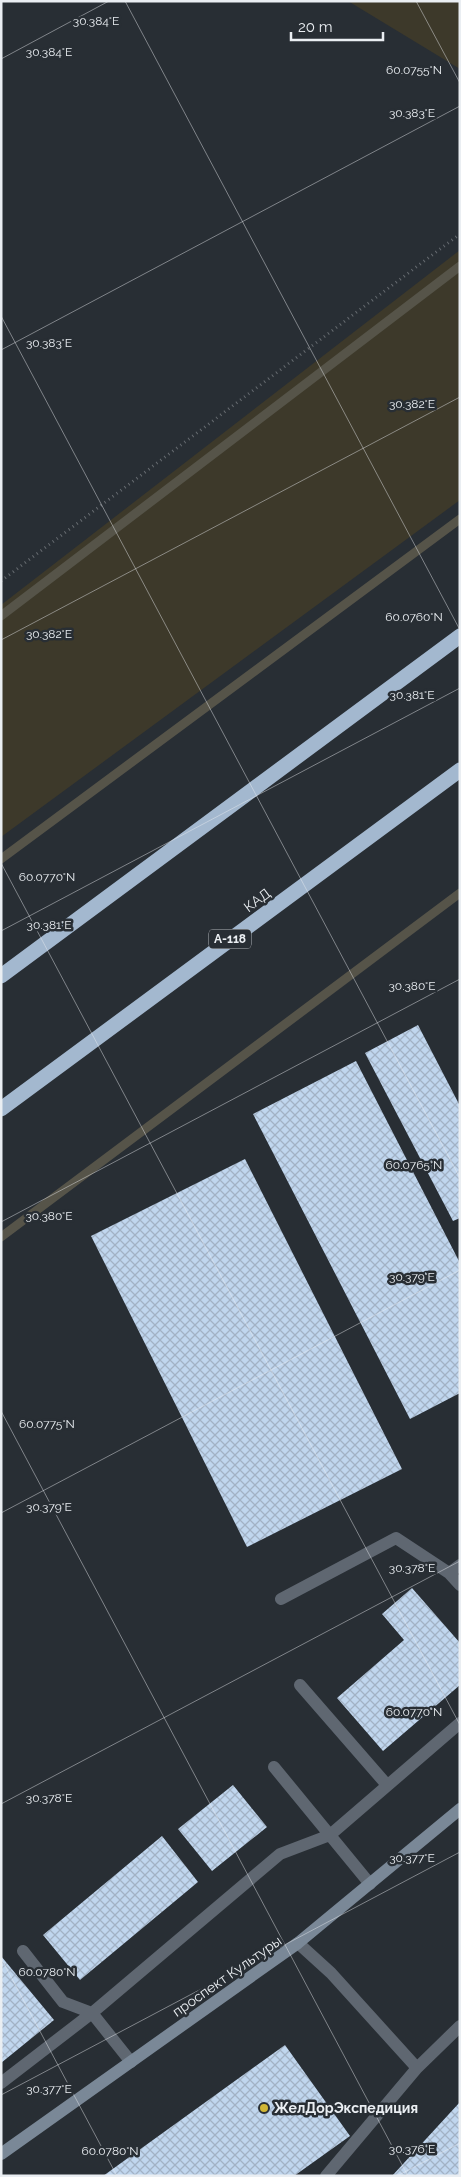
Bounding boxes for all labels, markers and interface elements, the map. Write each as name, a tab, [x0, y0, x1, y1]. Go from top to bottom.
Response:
scale bar	[291, 10, 384, 42]
text: 30.384°E	[73, 14, 119, 28]
text: 20 m	[298, 18, 333, 36]
text: 30.384°E	[26, 45, 72, 59]
text: 60.0755°N	[386, 63, 442, 77]
text: 30.383°E	[389, 106, 435, 120]
text: 30.383°E	[26, 336, 72, 350]
text: 30.382°E	[389, 397, 435, 411]
text: 60.0760°N	[385, 610, 443, 624]
text: 30.382°E	[26, 627, 72, 641]
text: 30.381°E	[390, 688, 434, 702]
text: 60.0770°N	[19, 870, 75, 884]
street label: КАД	[241, 885, 273, 915]
text: 30.381°E	[27, 918, 71, 932]
road number: А-118	[209, 930, 251, 949]
text: 30.380°E	[388, 979, 436, 993]
text: 60.0765°N	[386, 1158, 442, 1172]
text: 30.380°E	[25, 1209, 73, 1223]
text: 30.379°E	[389, 1270, 435, 1284]
text: 60.0775°N	[19, 1417, 75, 1431]
text: 30.379°E	[26, 1500, 72, 1514]
text: 30.378°E	[389, 1561, 435, 1575]
text: 60.0770°N	[386, 1705, 442, 1719]
text: 30.378°E	[26, 1791, 72, 1805]
text: 30.377°E	[389, 1851, 435, 1865]
street label: проспект Культуры	[169, 1932, 285, 2020]
text: 60.0780°N	[18, 1965, 76, 1979]
text: 30.377°E	[26, 2082, 72, 2096]
place label: ЖелДорЭкспедиция	[274, 2100, 418, 2116]
marker: ЖелДорЭкспедиция	[258, 2102, 270, 2114]
text: 30.376°E	[389, 2142, 435, 2156]
text: 60.0780°N	[81, 2144, 139, 2158]

